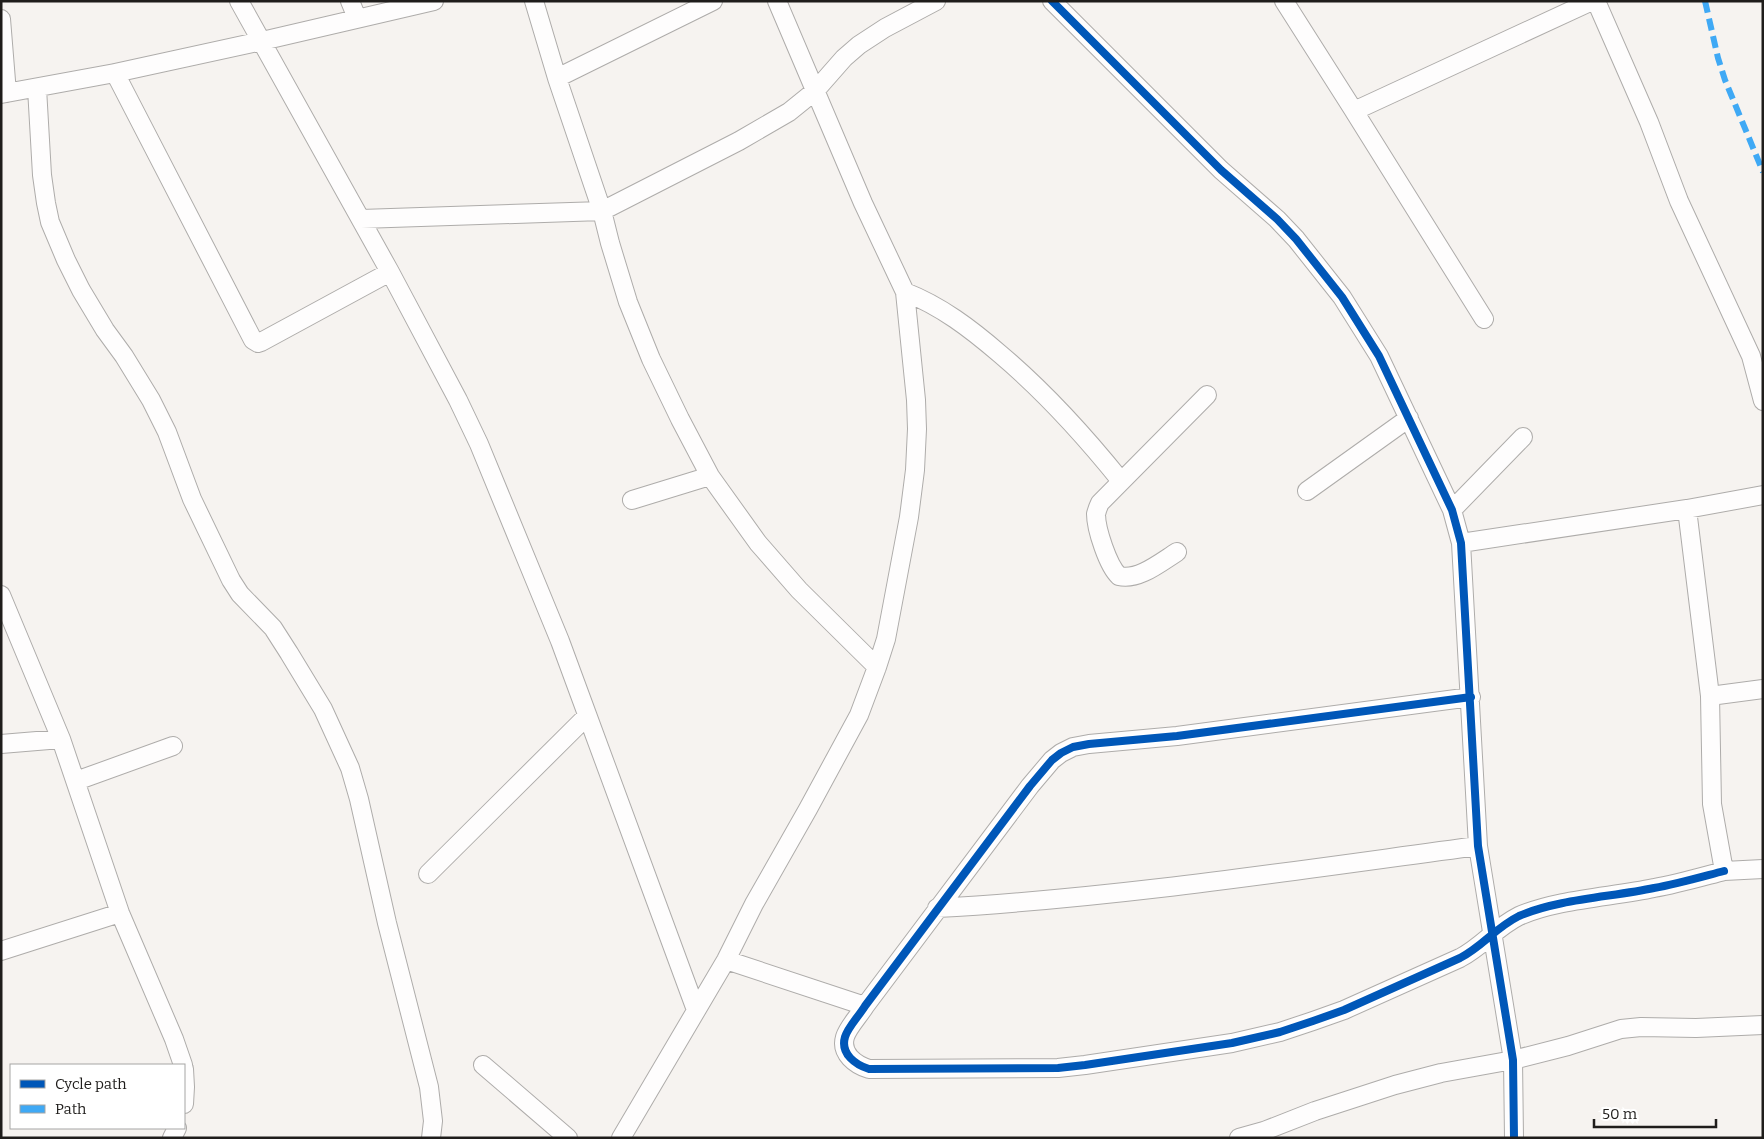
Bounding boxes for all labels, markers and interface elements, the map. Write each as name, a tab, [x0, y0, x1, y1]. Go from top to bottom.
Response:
legend	[10, 1064, 185, 1129]
text: Cycle path	[55, 1075, 127, 1093]
scale bar	[1594, 1096, 1716, 1128]
text: Path	[55, 1100, 87, 1118]
text: 50 m	[1602, 1105, 1638, 1123]

